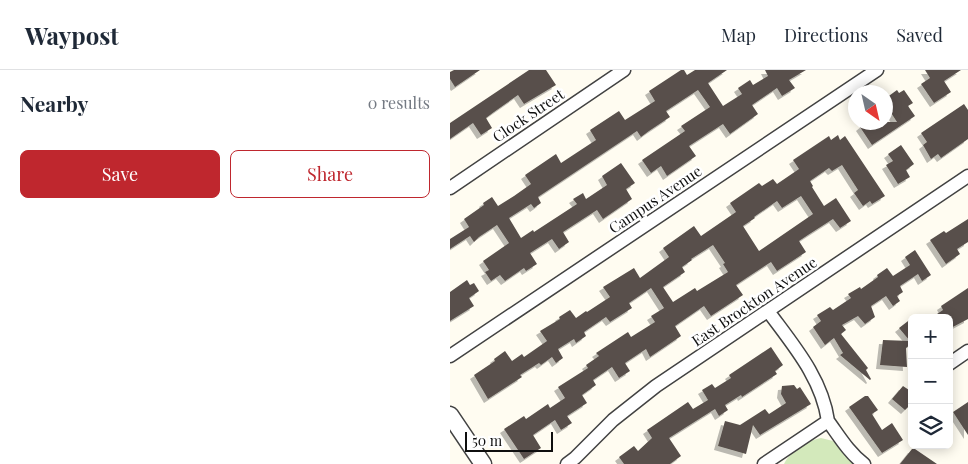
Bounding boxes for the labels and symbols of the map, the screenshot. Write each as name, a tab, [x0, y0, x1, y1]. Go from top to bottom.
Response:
street label: Clock Street	[488, 83, 568, 146]
north arrow	[848, 85, 893, 130]
street label: Campus Avenue	[605, 161, 705, 237]
street label: East Brockton Avenue	[688, 252, 820, 350]
scale bar	[465, 429, 552, 452]

